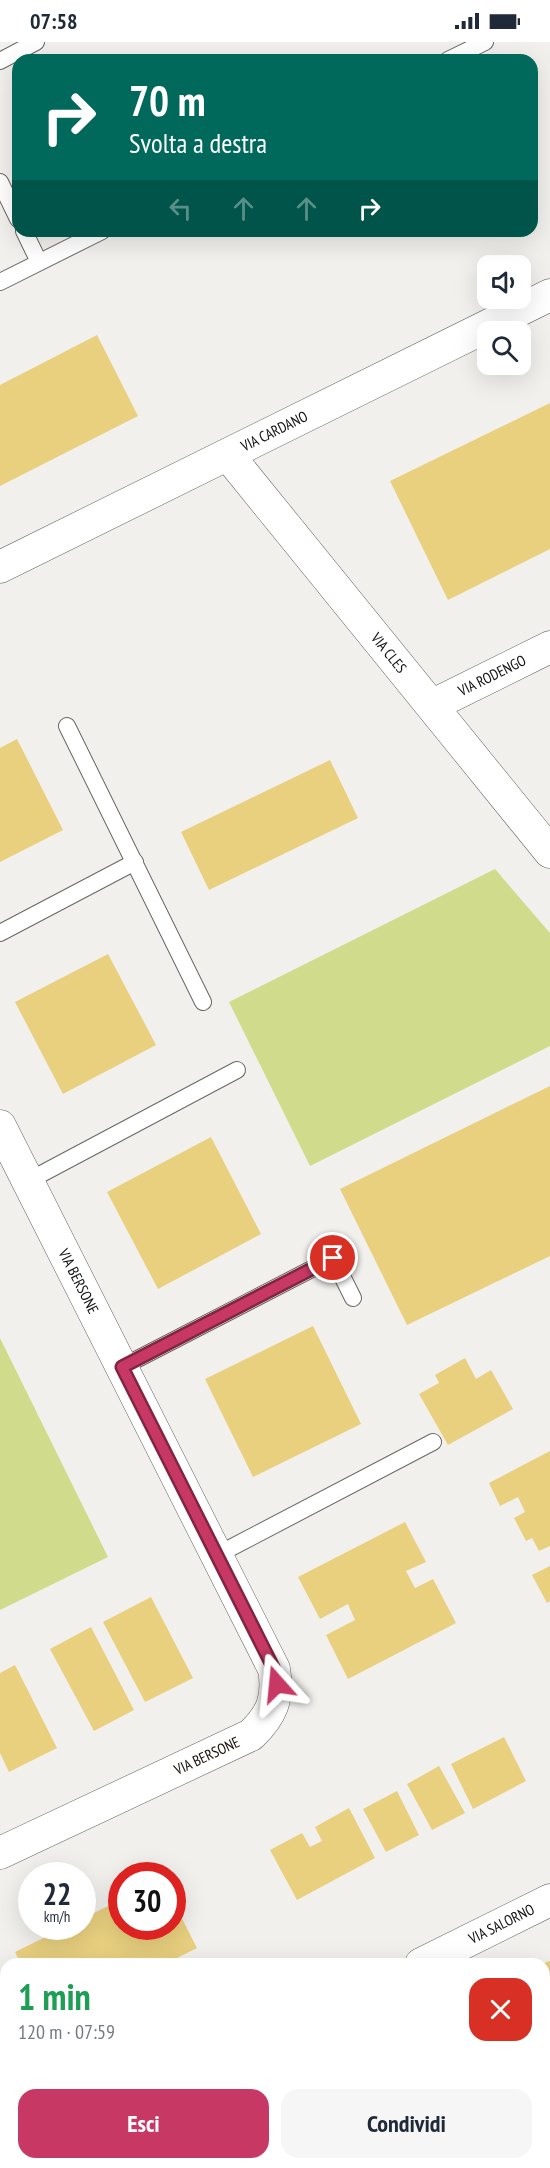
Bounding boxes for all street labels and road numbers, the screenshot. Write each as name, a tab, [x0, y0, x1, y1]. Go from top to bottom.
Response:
street label: VIA CARDANO	[237, 406, 311, 456]
street label: VIA CLES	[366, 628, 411, 677]
street label: VIA RODENGO	[454, 650, 529, 700]
street label: VIA BERSONE	[54, 1245, 103, 1317]
street label: VIA BERSONE	[170, 1732, 243, 1779]
street label: VIA SALORNO	[465, 1899, 537, 1948]

